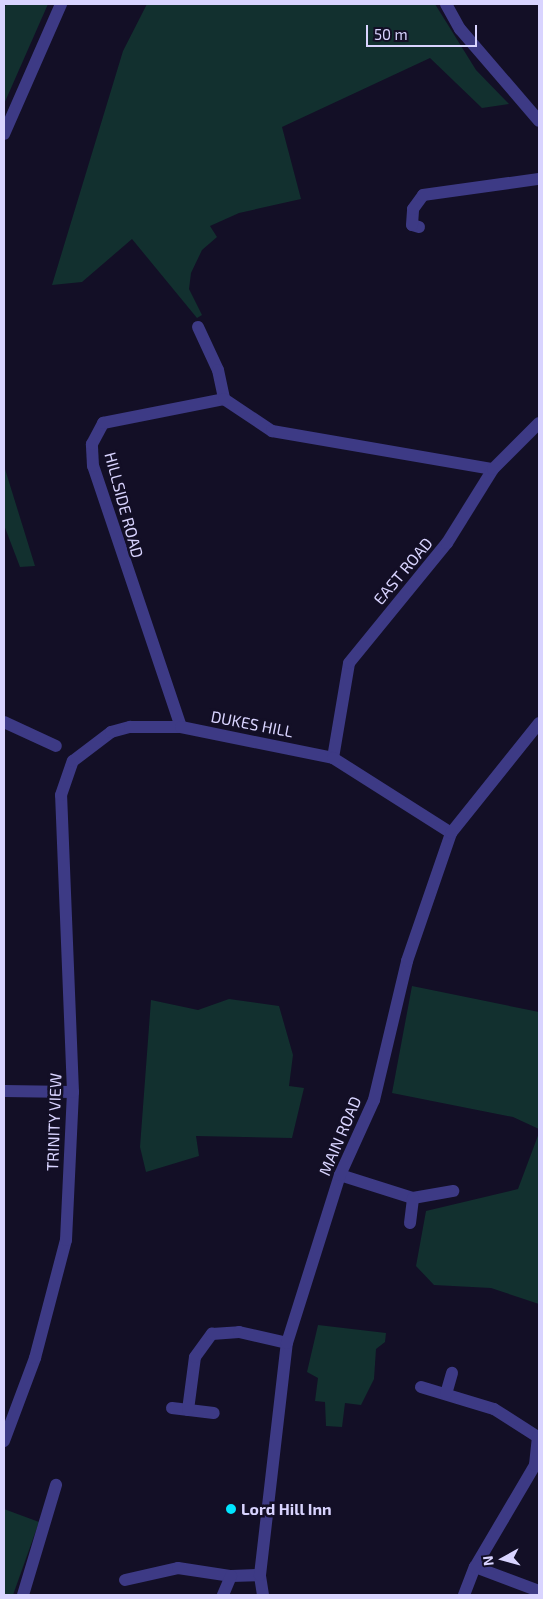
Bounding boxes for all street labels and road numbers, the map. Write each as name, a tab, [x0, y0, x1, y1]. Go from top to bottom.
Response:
street label: HILLSIDE ROAD	[101, 450, 147, 560]
street label: EAST ROAD	[369, 533, 437, 609]
street label: DUKES HILL	[209, 707, 295, 741]
street label: TRINITY VIEW	[43, 1072, 65, 1172]
street label: MAIN ROAD	[315, 1094, 365, 1178]

